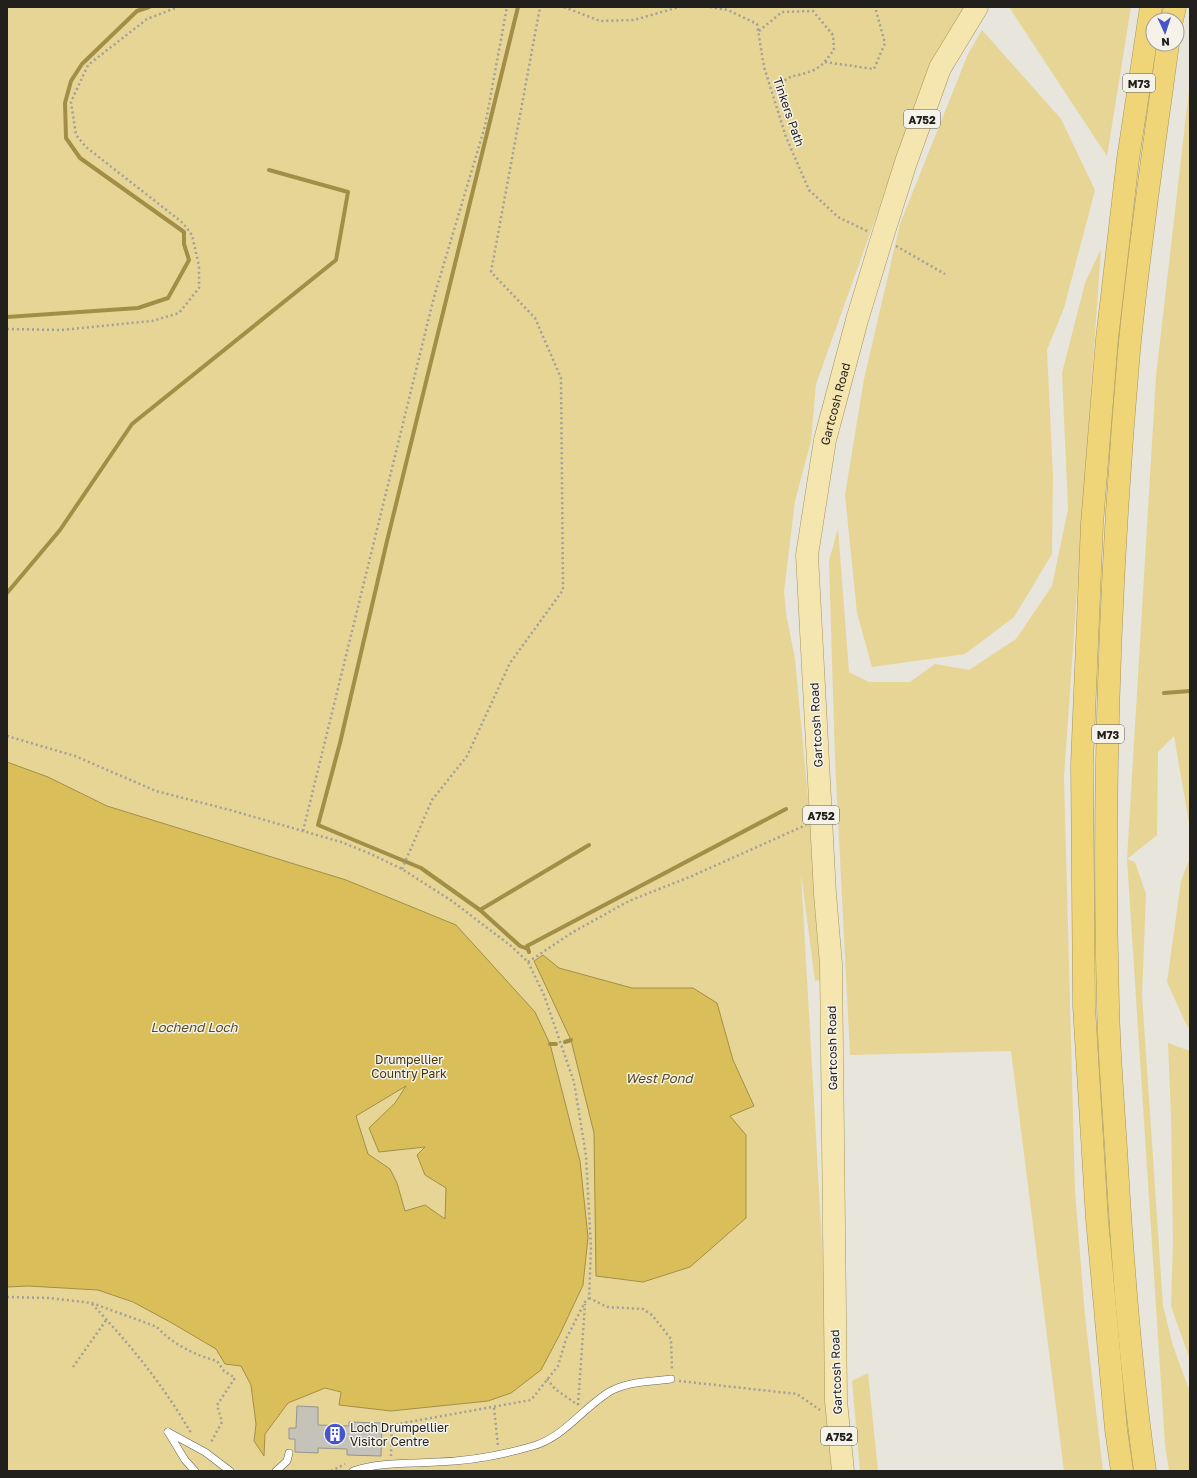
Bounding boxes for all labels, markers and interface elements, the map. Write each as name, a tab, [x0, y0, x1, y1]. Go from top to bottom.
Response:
north arrow	[1145, 12, 1185, 52]
text: N	[1161, 36, 1170, 49]
road number: M73	[1123, 74, 1155, 92]
street label: Tinkers Path	[770, 75, 808, 149]
road number: A752	[904, 110, 940, 128]
street label: Gartcosh Road	[817, 361, 853, 446]
street label: Gartcosh Road	[806, 682, 826, 768]
road number: M73	[1092, 725, 1124, 743]
road number: A752	[803, 806, 839, 824]
street label: Gartcosh Road	[824, 1005, 840, 1091]
water label: Lochend Loch	[150, 1019, 239, 1035]
park label: Drumpellier Country Park	[371, 1052, 447, 1081]
water label: West Pond	[625, 1070, 695, 1086]
street label: Gartcosh Road	[827, 1329, 845, 1415]
place label: Loch Drumpellier Visitor Centre	[350, 1420, 449, 1449]
building icon: Loch Drumpellier Visitor Centre	[322, 1421, 348, 1447]
road number: A752	[821, 1427, 857, 1445]

